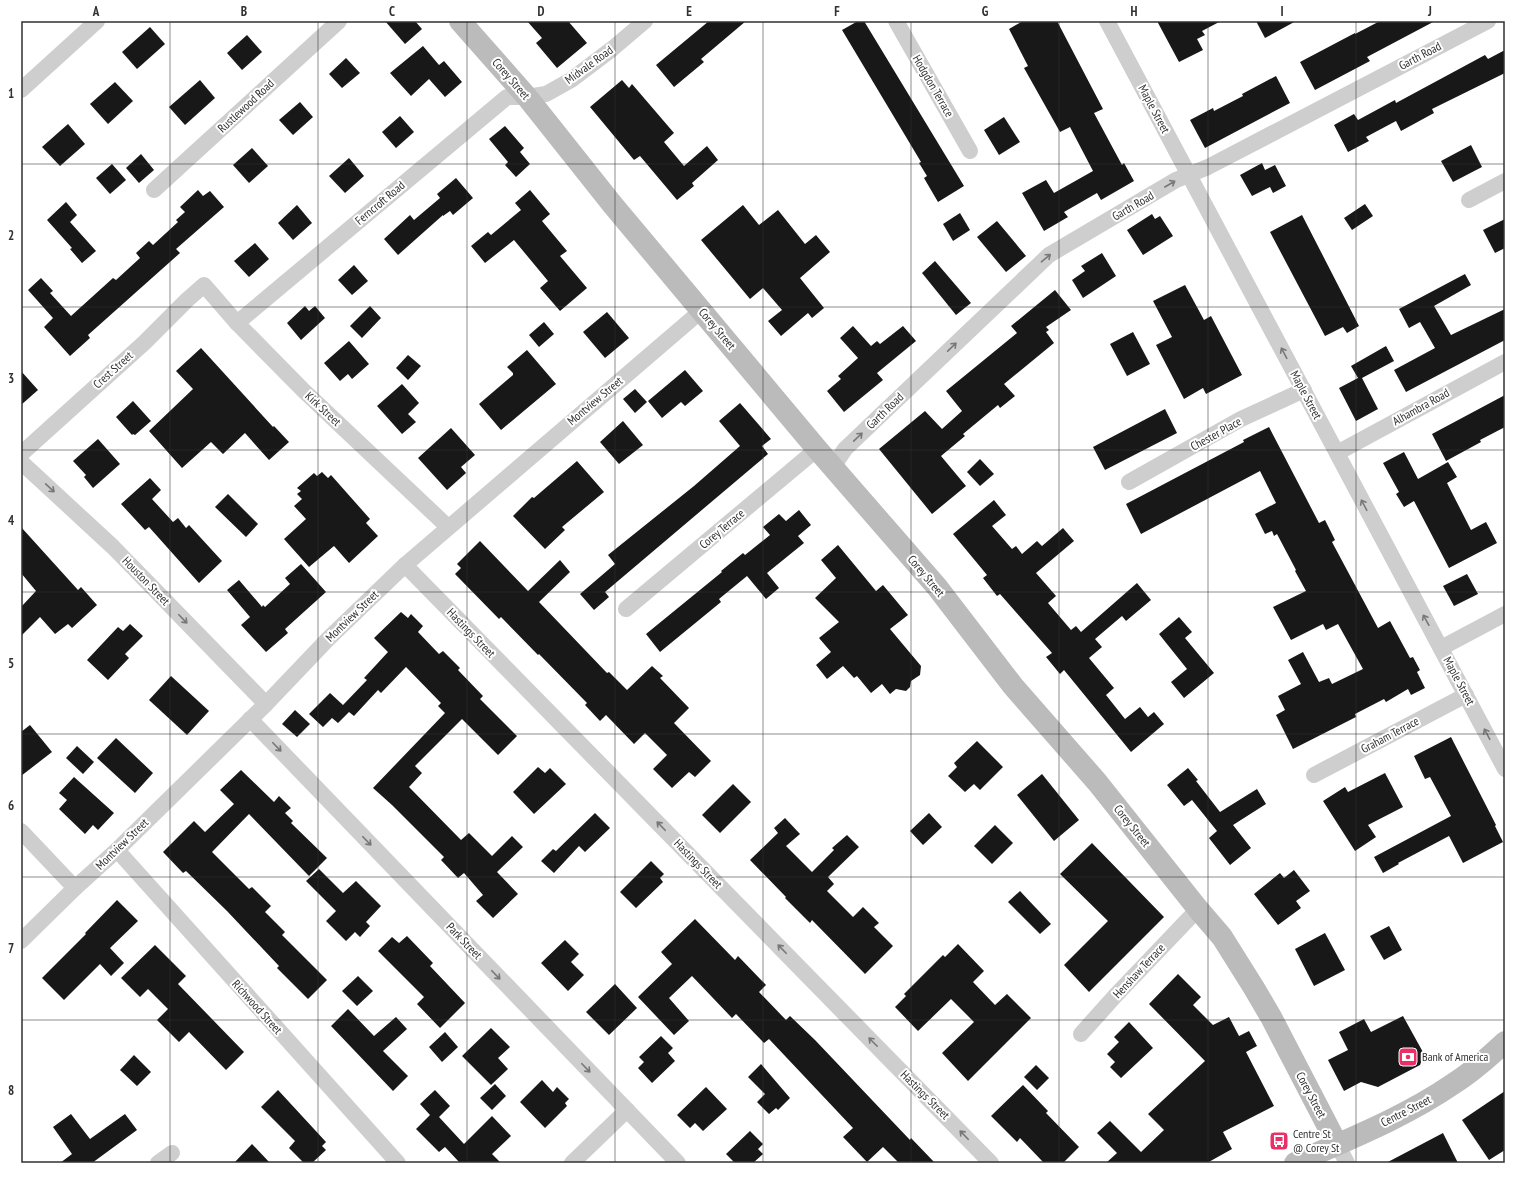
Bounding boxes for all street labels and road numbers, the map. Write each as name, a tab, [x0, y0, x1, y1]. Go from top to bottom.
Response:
street label: Garth Road	[1396, 38, 1444, 73]
street label: Midvale Road	[562, 42, 616, 87]
street label: Hodgdon Terrace	[910, 52, 957, 120]
street label: Corey Street	[489, 55, 534, 103]
street label: Rustlewood Road	[214, 76, 277, 136]
street label: Maple Street	[1135, 82, 1174, 136]
street label: Ferncroft Road	[352, 177, 408, 228]
street label: Garth Road	[1109, 188, 1156, 224]
street label: Corey Street	[696, 305, 740, 353]
street label: Crest Street	[90, 347, 136, 391]
street label: Maple Street	[1287, 368, 1326, 422]
street label: Montview Street	[564, 373, 626, 428]
street label: Alhambra Road	[1390, 385, 1452, 428]
street label: Kirk Street	[302, 388, 345, 429]
street label: Garth Road	[863, 389, 906, 432]
street label: Chester Place	[1188, 413, 1244, 454]
street label: Corey Terrace	[696, 505, 747, 552]
street label: Corey Street	[905, 552, 949, 600]
street label: Houston Street	[119, 553, 174, 609]
street label: Montview Street	[322, 586, 382, 645]
street label: Hastings Street	[444, 605, 499, 661]
street label: Maple Street	[1440, 654, 1479, 708]
street label: Graham Terrace	[1358, 713, 1421, 756]
street label: Corey Street	[1111, 802, 1154, 850]
street label: Montview Street	[92, 814, 152, 873]
street label: Hastings Street	[671, 836, 726, 892]
street label: Park Street	[443, 919, 486, 963]
street label: Henshaw Terrace	[1109, 940, 1168, 1001]
street label: Richwood Street	[229, 976, 286, 1037]
street label: Hastings Street	[898, 1067, 953, 1123]
street label: Corey Street	[1293, 1069, 1330, 1121]
street label: Centre Street	[1378, 1091, 1434, 1130]

